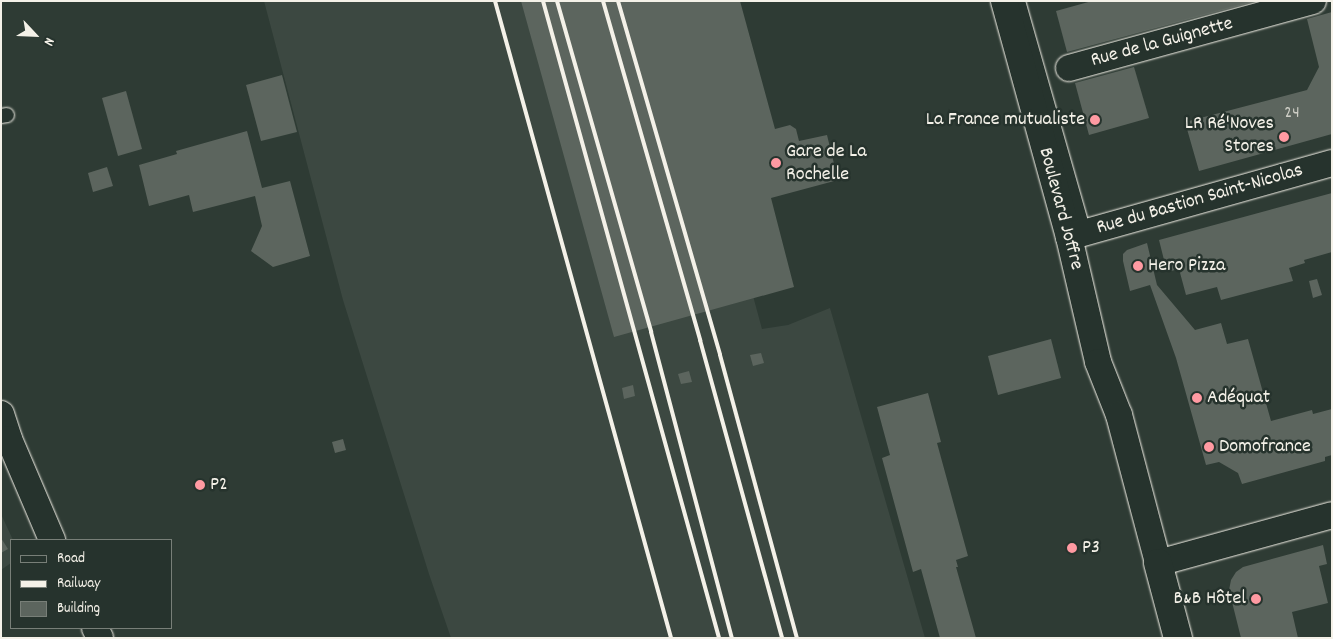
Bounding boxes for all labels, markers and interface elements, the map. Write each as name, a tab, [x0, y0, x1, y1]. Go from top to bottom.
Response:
north arrow	[10, 10, 60, 60]
street label: Rue de la Guignette	[1088, 13, 1236, 73]
text: N	[38, 34, 59, 49]
house number: 24	[1284, 103, 1300, 125]
place label: La France mutualiste	[926, 108, 1085, 132]
place label: LR Ré'Noves Stores	[1185, 113, 1274, 160]
marker: La France mutualiste	[1089, 114, 1101, 126]
marker: LR Ré'Noves Stores	[1278, 131, 1290, 143]
place label: Gare de La Rochelle	[786, 140, 867, 187]
street label: Boulevard Joffre	[1032, 145, 1088, 273]
marker: Gare de La Rochelle	[770, 157, 782, 169]
street label: Rue du Bastion Saint-Nicolas	[1094, 159, 1306, 241]
place label: Hero Pizza	[1148, 254, 1225, 278]
marker: Hero Pizza	[1132, 260, 1144, 272]
place label: Adéquat	[1207, 386, 1270, 410]
marker: Adéquat	[1191, 392, 1203, 404]
place label: Domofrance	[1219, 435, 1311, 459]
marker: Domofrance	[1203, 441, 1215, 453]
place label: P2	[210, 473, 228, 497]
marker: P2	[194, 479, 206, 491]
place label: P3	[1082, 536, 1100, 560]
legend	[10, 539, 172, 629]
marker: P3	[1066, 542, 1078, 554]
text: Road	[57, 548, 85, 570]
text: Railway	[57, 573, 100, 595]
place label: B&B Hôtel	[1174, 587, 1246, 611]
marker: B&B Hôtel	[1250, 593, 1262, 605]
text: Building	[57, 598, 100, 620]

